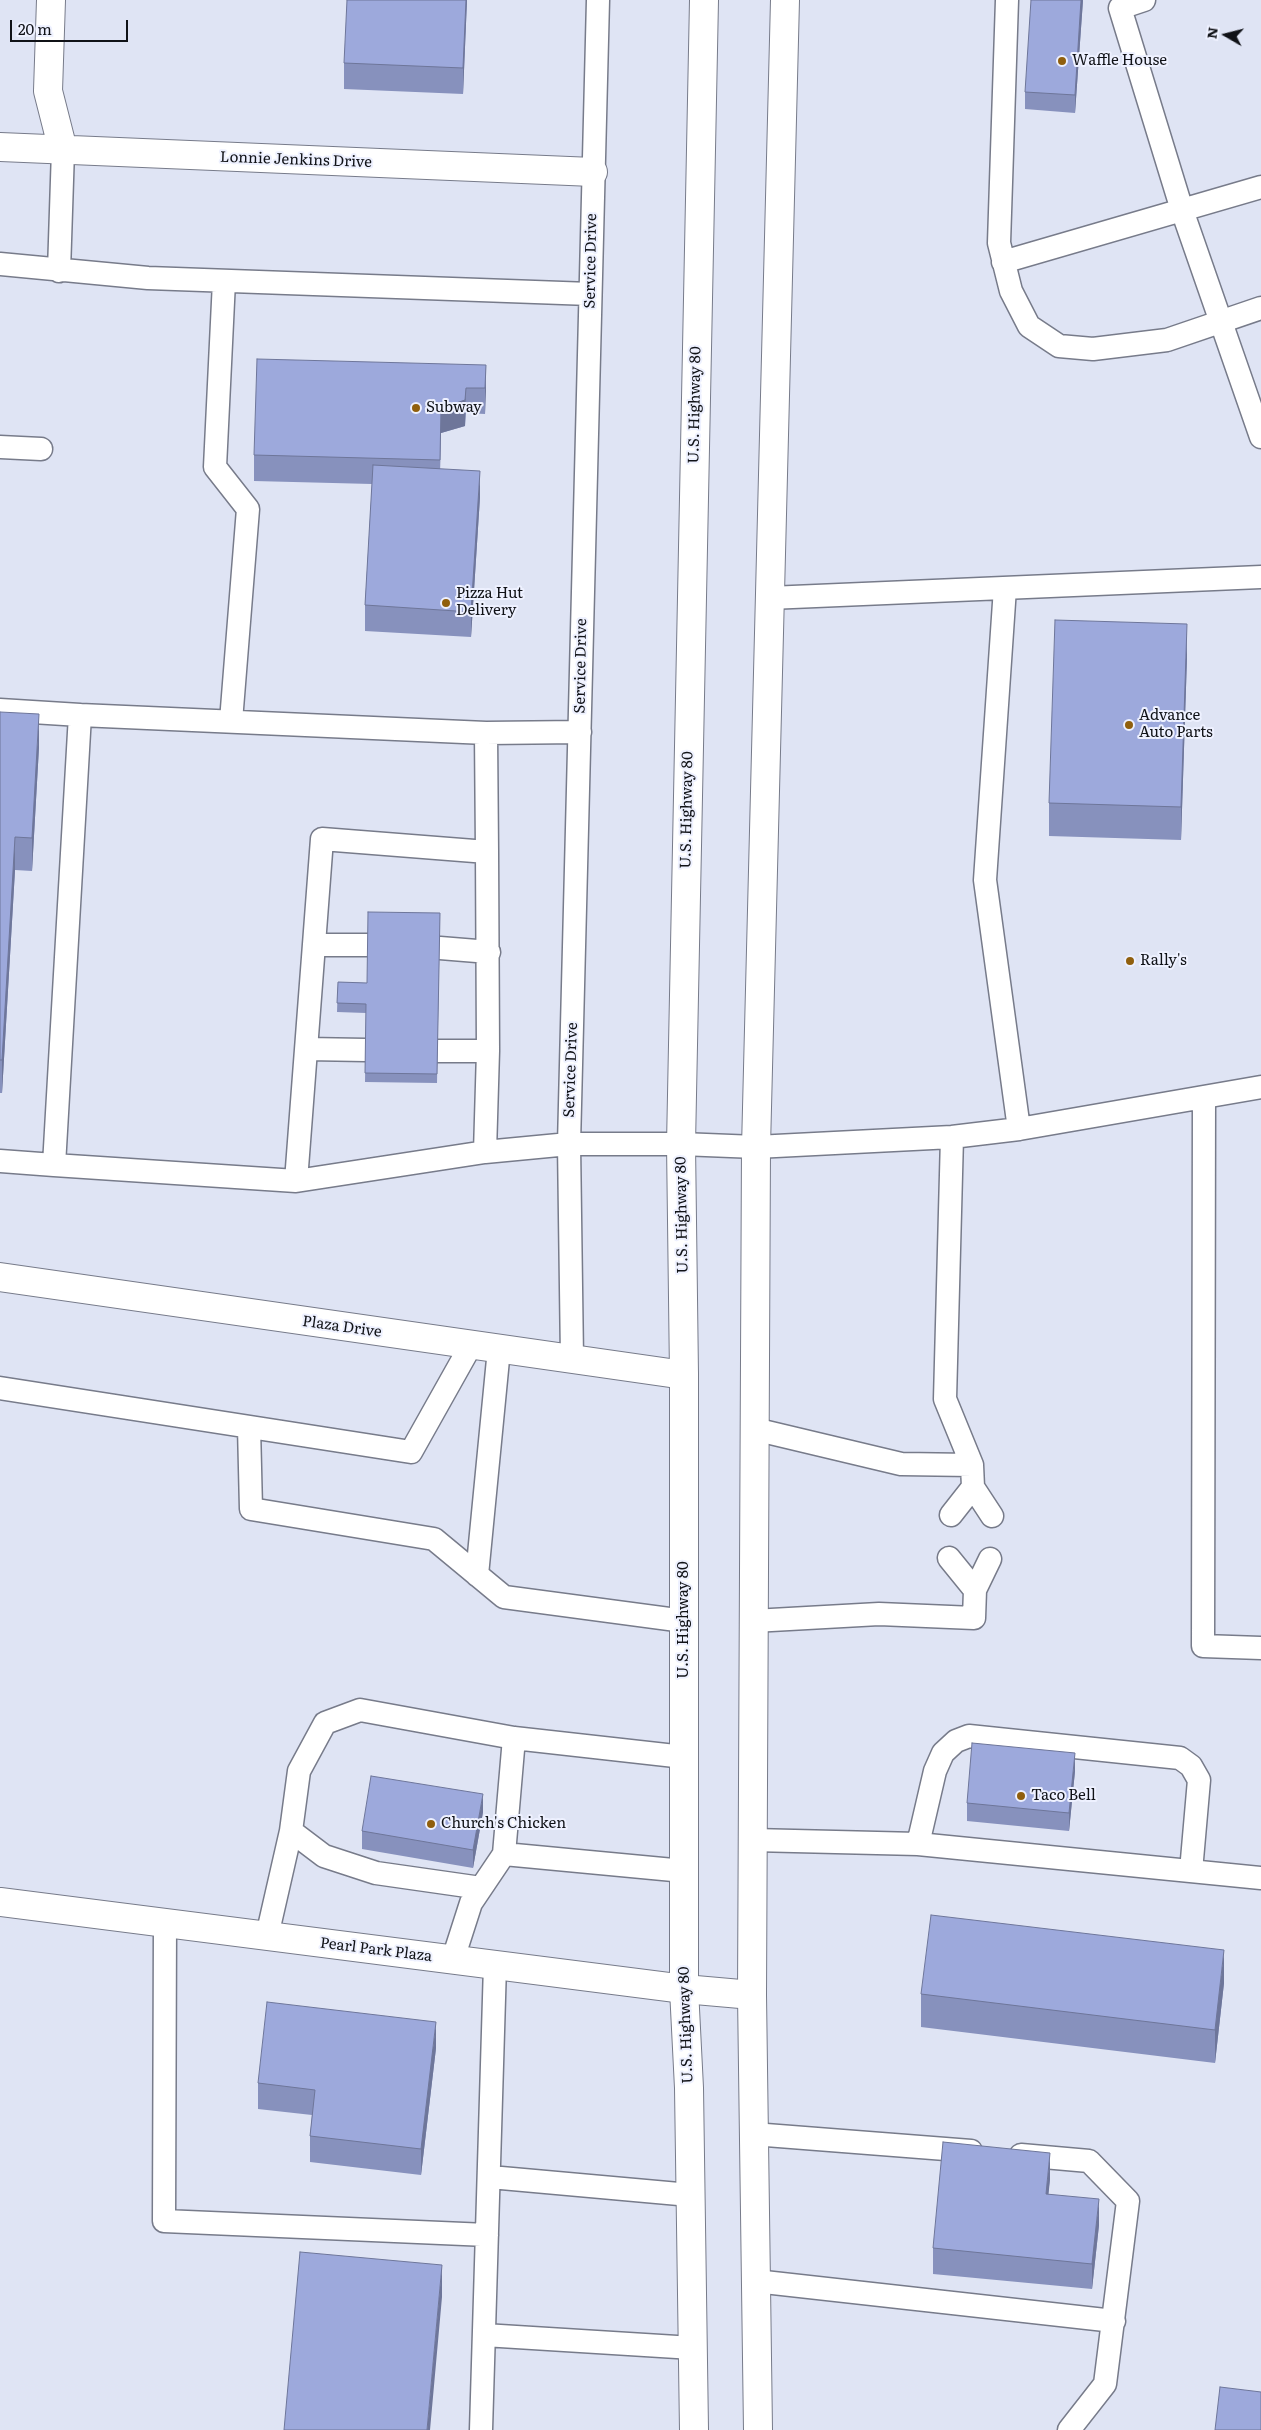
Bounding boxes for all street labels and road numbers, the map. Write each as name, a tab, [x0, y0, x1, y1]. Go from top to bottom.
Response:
street label: Lonnie Jenkins Drive	[220, 148, 372, 172]
street label: Service Drive	[581, 213, 601, 309]
street label: U.S. Highway 80	[685, 346, 705, 464]
street label: Service Drive	[571, 618, 591, 714]
street label: U.S. Highway 80	[677, 751, 697, 869]
street label: Service Drive	[560, 1022, 582, 1118]
street label: U.S. Highway 80	[672, 1156, 692, 1274]
street label: Plaza Drive	[301, 1313, 383, 1341]
street label: U.S. Highway 80	[675, 1561, 693, 1679]
street label: Pearl Park Plaza	[319, 1934, 433, 1966]
street label: U.S. Highway 80	[675, 1966, 697, 2084]

